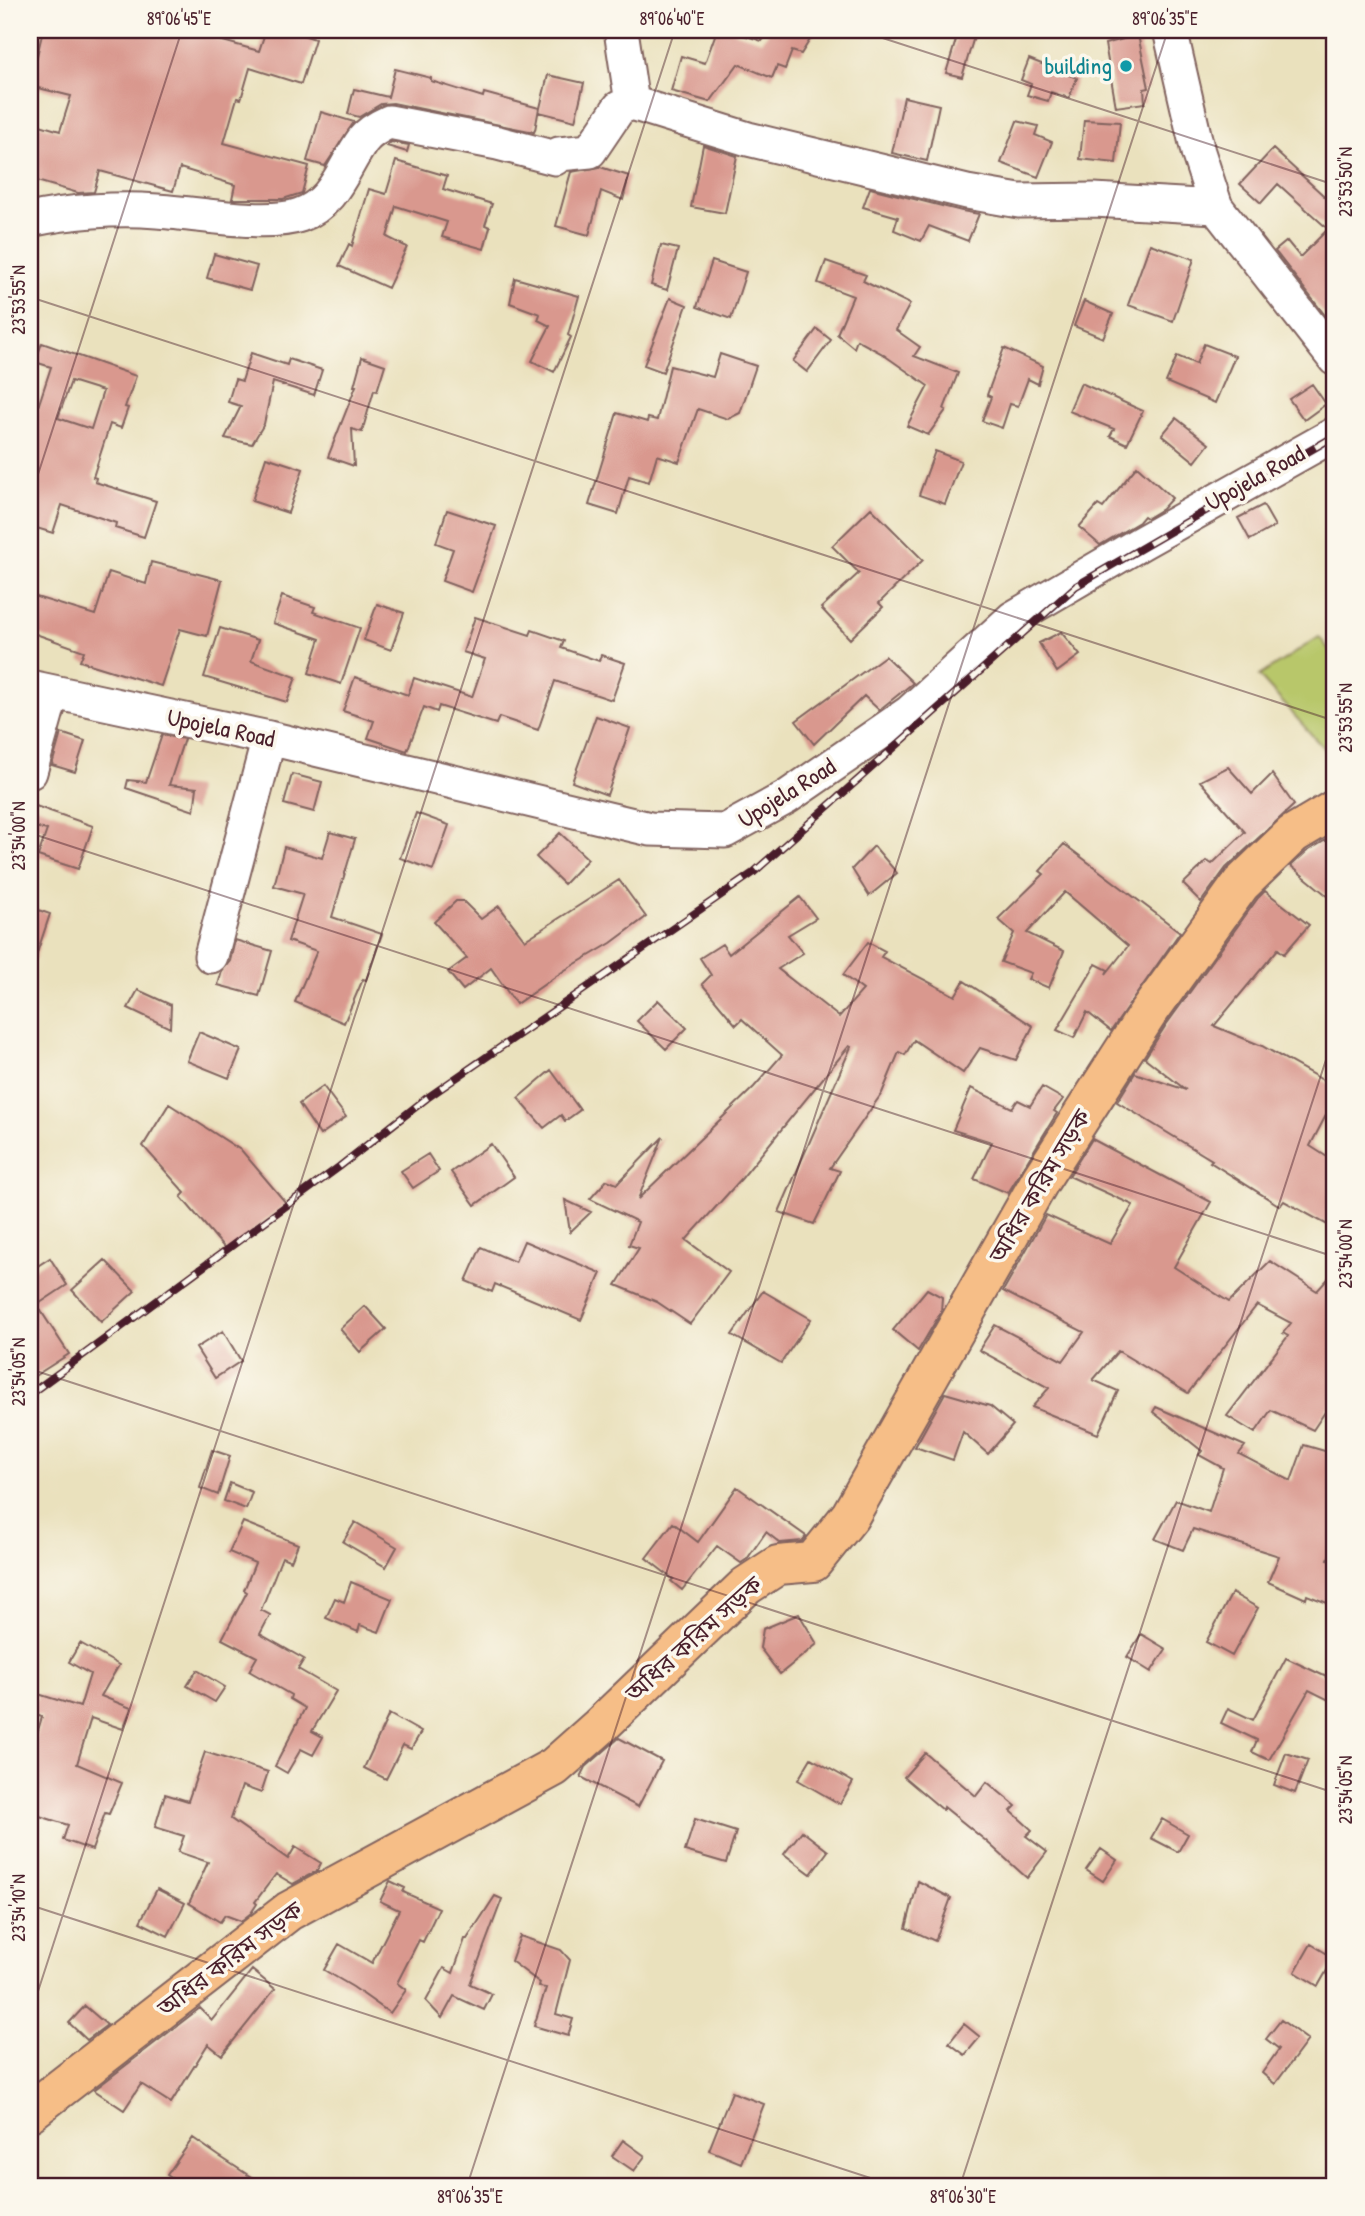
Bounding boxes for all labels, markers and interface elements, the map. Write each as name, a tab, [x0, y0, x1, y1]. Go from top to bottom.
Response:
text: 89°06'45"E	[147, 6, 211, 31]
text: 89°06'40"E	[640, 6, 705, 31]
text: 89°06'35"E	[1132, 6, 1198, 31]
place label: building	[1044, 49, 1112, 81]
marker: building	[1118, 58, 1134, 74]
text: 23°53'50"N	[1333, 147, 1358, 217]
text: 23°53'55"N	[6, 265, 31, 335]
street label: Upojela Road	[1199, 437, 1310, 518]
text: 23°53'55"N	[1333, 683, 1358, 753]
street label: Upojela Road	[165, 700, 278, 754]
street label: Upojela Road	[732, 750, 841, 835]
text: 23°54'00"N	[6, 801, 31, 871]
street label: অধির করিম সড়ক	[980, 1102, 1098, 1269]
text: 23°54'00"N	[1333, 1219, 1358, 1289]
text: 23°54'05"N	[6, 1338, 31, 1406]
street label: অধির করিম সড়ক	[617, 1568, 769, 1709]
text: 23°54'05"N	[1333, 1756, 1358, 1824]
text: 23°54'10"N	[6, 1874, 31, 1942]
street label: অধির করিম সড়ক	[150, 1893, 309, 2024]
text: 89°06'35"E	[437, 2184, 503, 2209]
text: 89°06'30"E	[930, 2184, 996, 2209]

